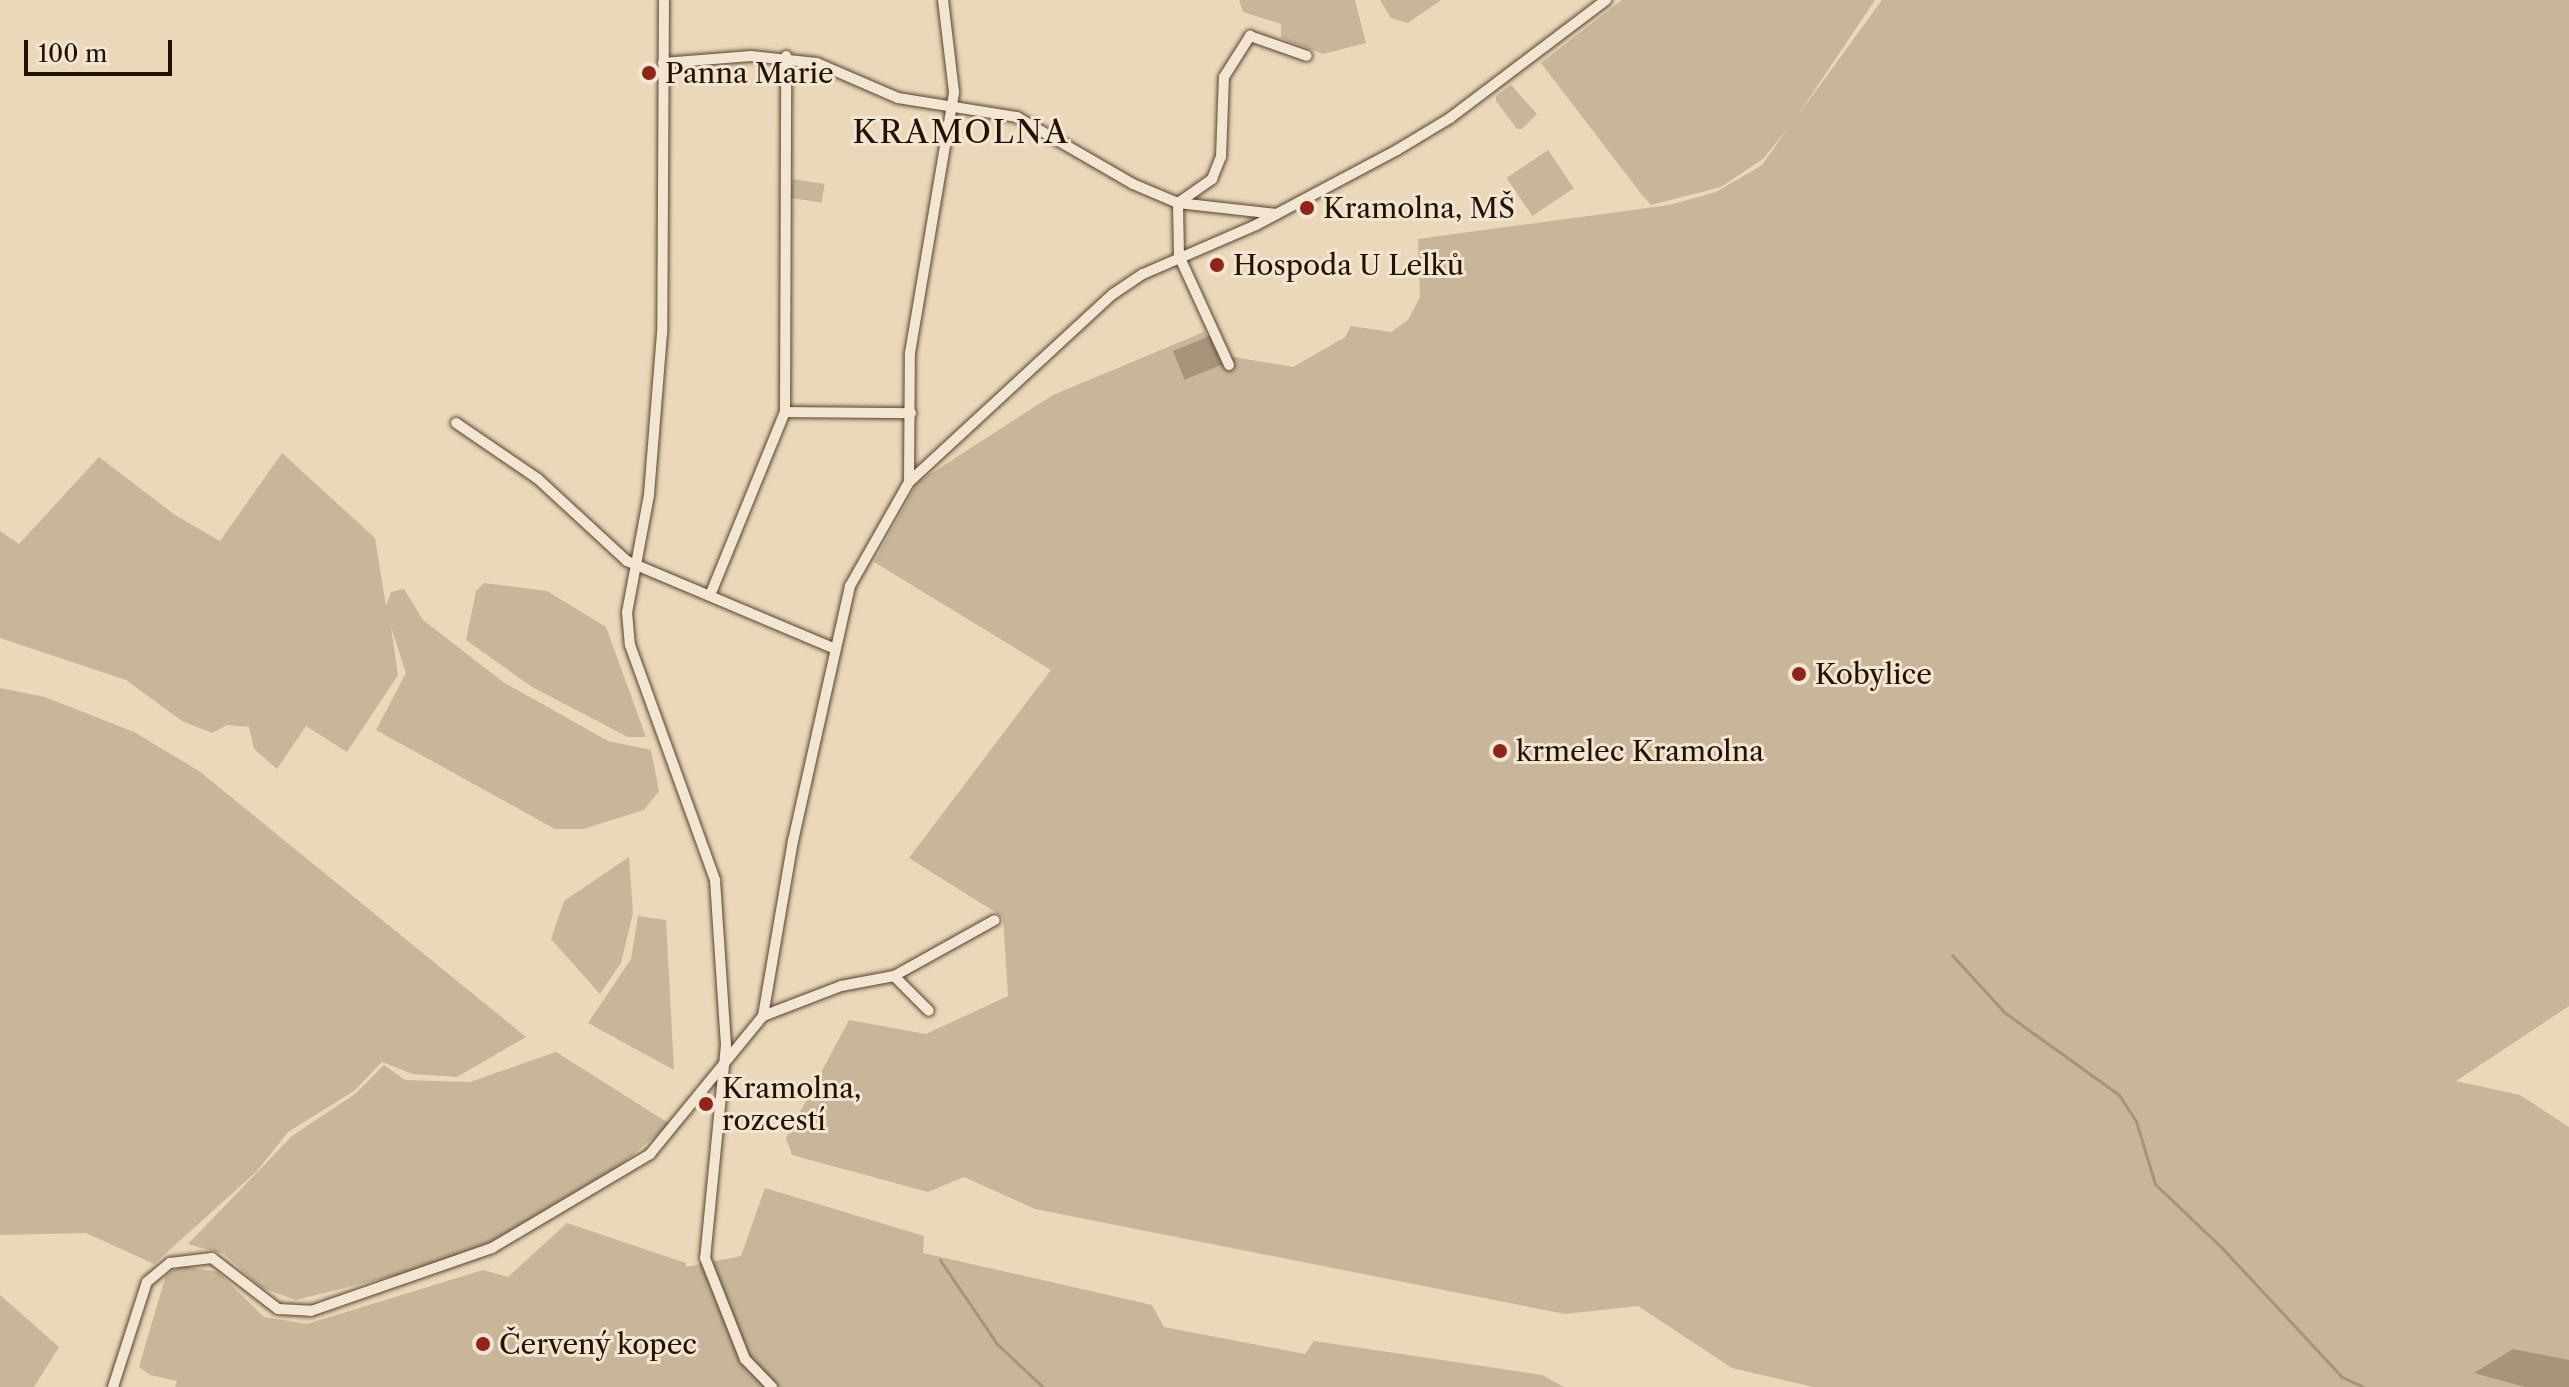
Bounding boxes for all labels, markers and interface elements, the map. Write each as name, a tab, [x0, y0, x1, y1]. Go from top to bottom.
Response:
scale bar	[28, 24, 176, 74]
text: 100 m	[38, 39, 107, 68]
place label: Panna Marie	[665, 56, 834, 90]
marker: Panna Marie	[640, 64, 658, 82]
district label: KRAMOLNA	[852, 113, 1070, 151]
place label: Kramolna, MŠ	[1323, 191, 1515, 225]
marker: Kramolna, MŠ	[1298, 199, 1316, 217]
place label: Hospoda U Lelků	[1233, 248, 1464, 282]
marker: Hospoda U Lelků	[1208, 256, 1226, 274]
place label: Kobylice	[1815, 657, 1932, 691]
marker: Kobylice	[1790, 665, 1808, 683]
place label: krmelec Kramolna	[1516, 734, 1764, 768]
marker: krmelec Kramolna	[1491, 742, 1509, 760]
place label: Kramolna, rozcestí	[722, 1071, 861, 1137]
marker: Kramolna, rozcestí	[697, 1095, 715, 1113]
place label: Červený kopec	[499, 1327, 698, 1361]
marker: Červený kopec	[474, 1335, 492, 1353]

